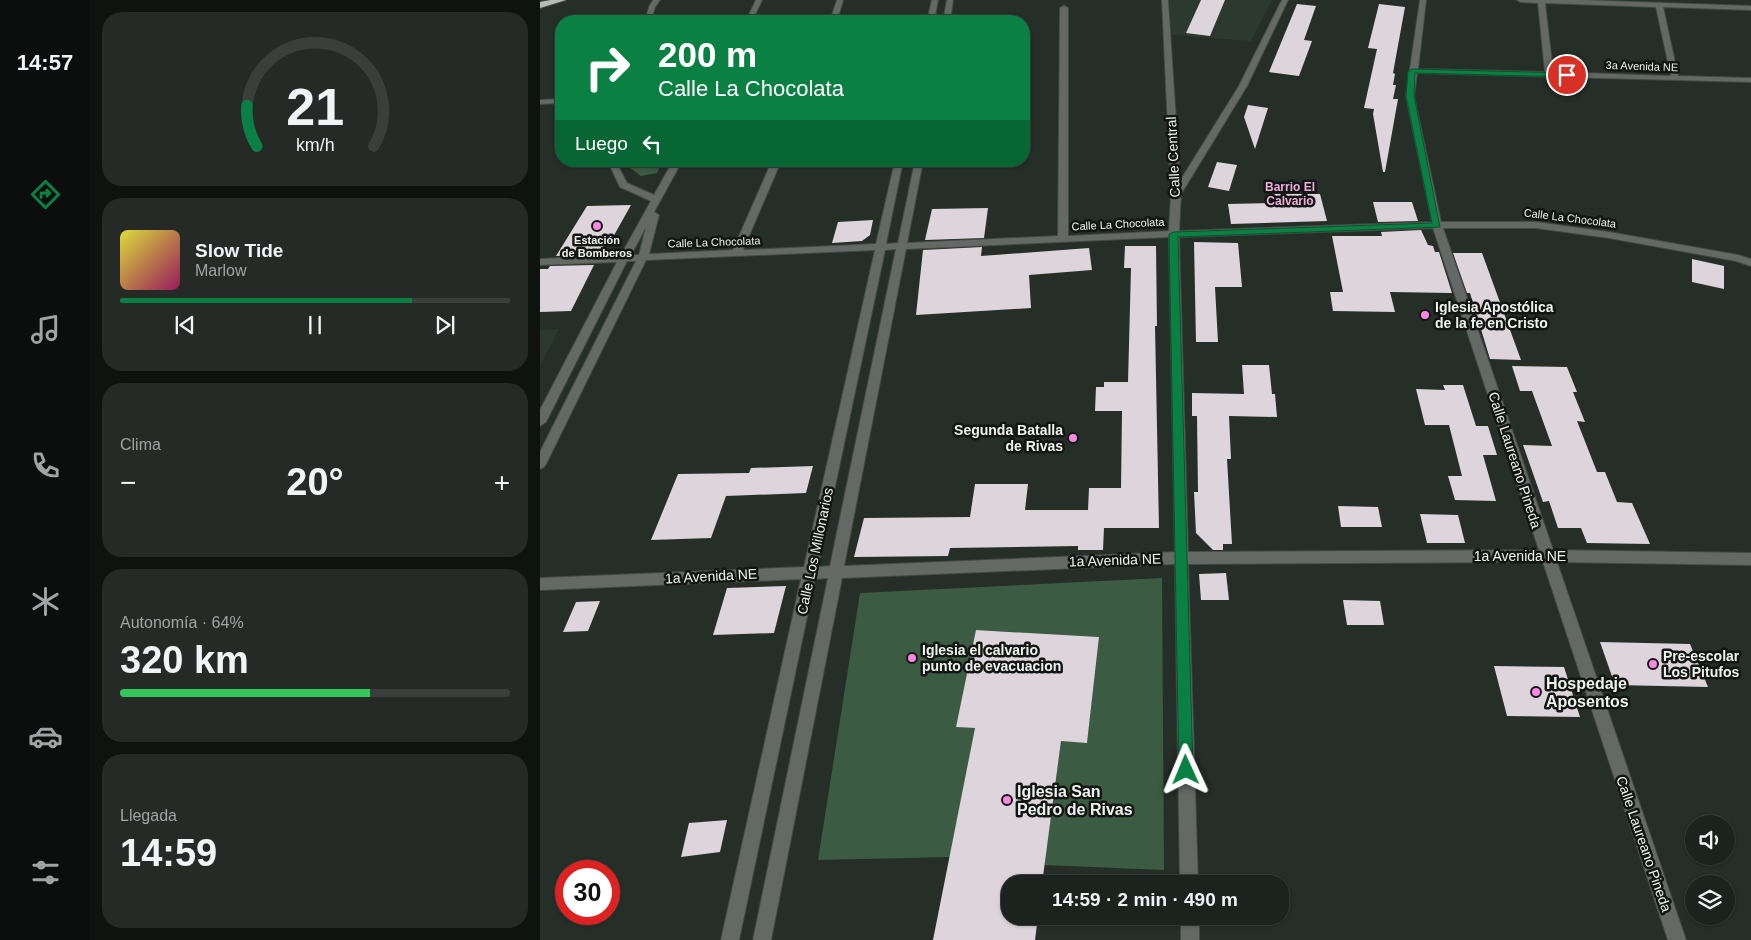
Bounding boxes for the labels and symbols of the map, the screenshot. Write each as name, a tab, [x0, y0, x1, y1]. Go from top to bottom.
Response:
pin	[1546, 54, 1588, 96]
street label: 3a Avenida NE	[1606, 59, 1678, 73]
street label: Calle Central	[1163, 116, 1183, 198]
district label: Barrio El Calvario	[1265, 180, 1315, 208]
street label: Calle La Chocolata	[1523, 206, 1618, 230]
street label: Calle La Chocolata	[1071, 216, 1166, 232]
marker: Estación de Bomberos	[591, 220, 603, 232]
place label: Estación de Bomberos	[562, 234, 632, 259]
street label: Calle La Chocolata	[667, 234, 762, 250]
place label: Iglesia Apostólica de la fe en Cristo	[1435, 299, 1554, 331]
marker: Iglesia Apostólica de la fe en Cristo	[1419, 309, 1431, 321]
street label: Calle Laureano Pineda	[1485, 390, 1545, 530]
place label: Segunda Batalla de Rivas	[954, 422, 1063, 454]
marker: Segunda Batalla de Rivas	[1067, 432, 1079, 444]
street label: Calle Los Millonarios	[794, 486, 836, 616]
street label: 1a Avenida NE	[1474, 548, 1566, 564]
street label: 1a Avenida NE	[1069, 550, 1161, 570]
street label: 1a Avenida NE	[664, 566, 758, 586]
place label: Iglesia el calvario punto de evacuacion	[922, 642, 1061, 674]
place label: Pre-escolar Los Pitufos	[1663, 648, 1740, 680]
marker: Iglesia el calvario punto de evacuacion	[906, 652, 918, 664]
marker: Pre-escolar Los Pitufos	[1647, 658, 1659, 670]
place label: Hospedaje Aposentos	[1546, 675, 1629, 710]
marker: Hospedaje Aposentos	[1530, 686, 1542, 698]
position arrow	[1159, 743, 1211, 795]
street label: Calle Laureano Pineda	[1613, 774, 1675, 914]
place label: Iglesia San Pedro de Rivas	[1017, 783, 1133, 818]
marker: Iglesia San Pedro de Rivas	[1001, 794, 1013, 806]
speed limit sign: 30	[555, 860, 620, 925]

